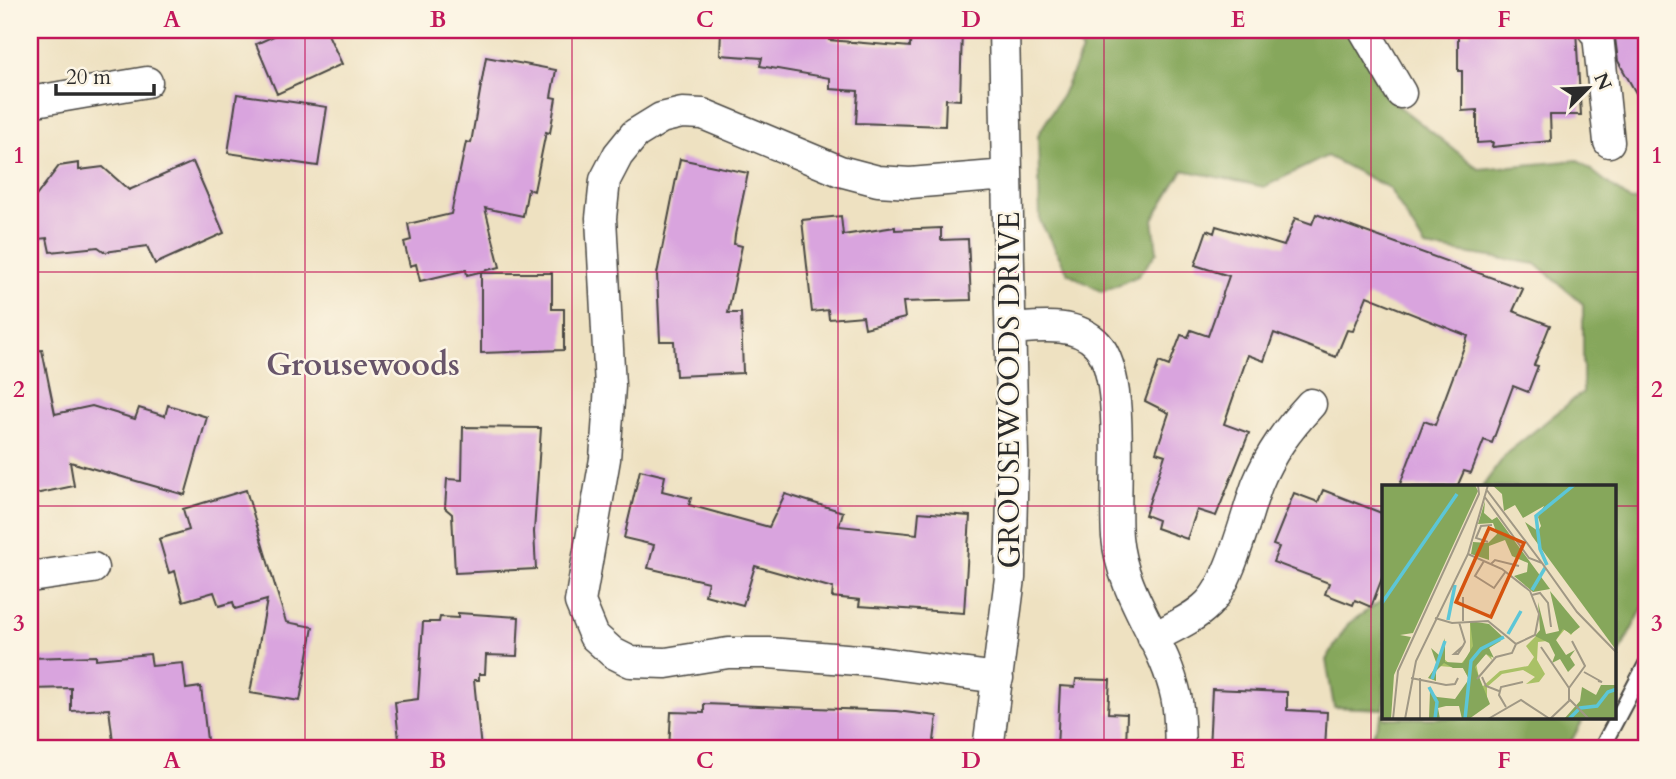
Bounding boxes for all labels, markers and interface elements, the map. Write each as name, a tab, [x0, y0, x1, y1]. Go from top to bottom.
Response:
text: A	[163, 4, 181, 35]
text: B	[430, 4, 446, 35]
text: C	[696, 4, 714, 35]
text: D	[961, 4, 981, 35]
text: E	[1231, 4, 1245, 35]
text: F	[1497, 4, 1511, 35]
scale bar	[56, 52, 154, 96]
north arrow	[1554, 52, 1624, 122]
text: 20 m	[66, 63, 111, 92]
text: N	[1587, 69, 1618, 95]
text: 1	[13, 140, 25, 171]
text: 1	[1651, 140, 1663, 171]
street label: GROUSEWOODS DRIVE	[989, 212, 1030, 568]
district label: Grousewoods	[266, 343, 460, 387]
text: 2	[13, 374, 25, 405]
text: 2	[1651, 374, 1663, 405]
inset map	[1382, 485, 1616, 720]
text: 3	[13, 608, 25, 639]
text: 3	[1651, 608, 1663, 639]
text: A	[163, 745, 181, 776]
text: B	[430, 745, 446, 776]
text: C	[696, 745, 714, 776]
text: D	[961, 745, 981, 776]
text: E	[1231, 745, 1245, 776]
text: F	[1497, 745, 1511, 776]

